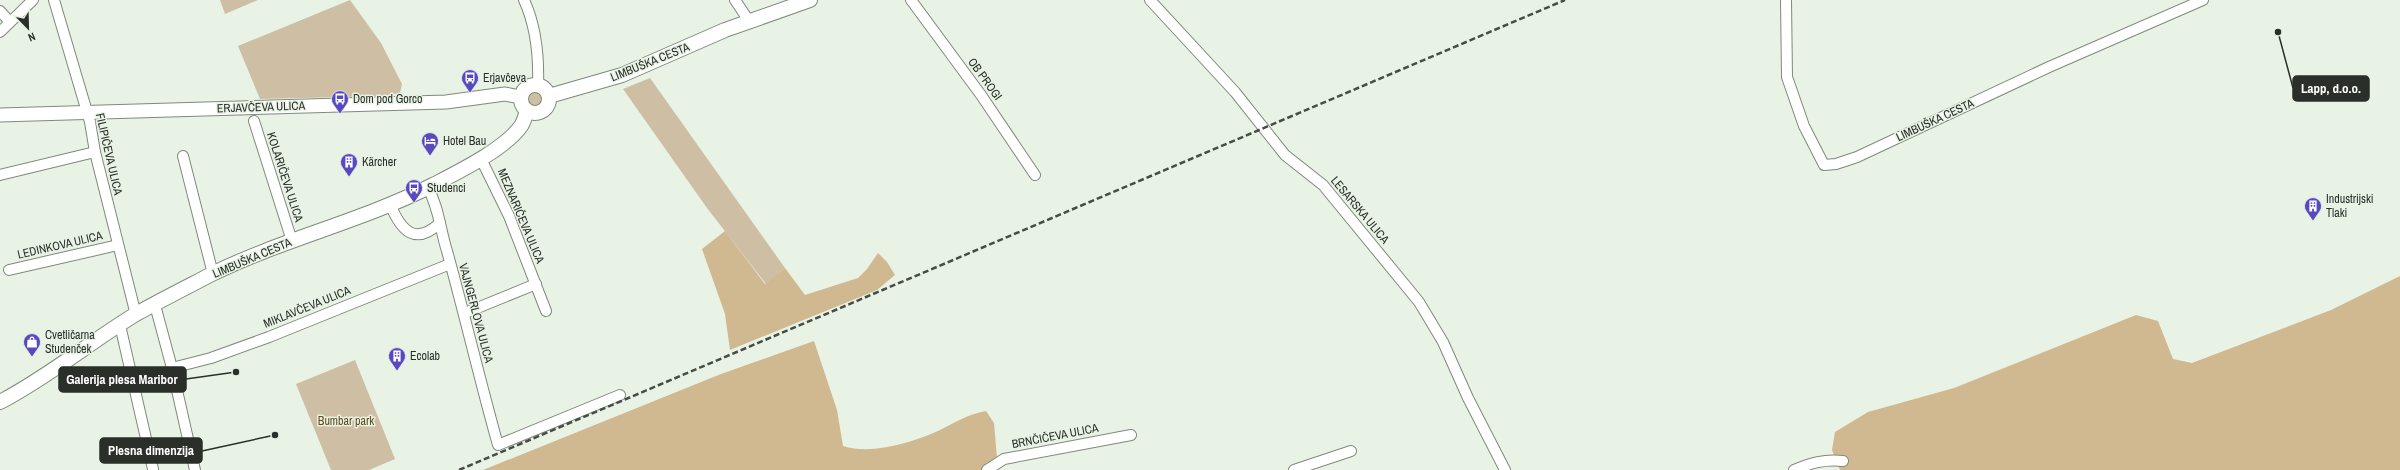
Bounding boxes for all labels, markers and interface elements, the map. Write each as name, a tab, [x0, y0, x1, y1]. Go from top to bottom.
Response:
north arrow	[8, 8, 48, 48]
text: N	[26, 29, 38, 45]
street label: LIMBUŠKA CESTA	[608, 39, 692, 85]
street label: OB PROGI	[964, 55, 1006, 103]
bus stop icon: Erjavčeva	[460, 68, 480, 93]
place label: Erjavčeva	[483, 70, 527, 86]
callout: Lapp, d.o.o.	[2293, 76, 2369, 101]
text: Lapp, d.o.o.	[2301, 80, 2361, 97]
bus stop icon: Dom pod Gorco	[330, 89, 350, 114]
place label: Dom pod Gorco	[353, 91, 422, 107]
street label: LIMBUŠKA CESTA	[1894, 95, 1977, 145]
street label: ERJAVČEVA ULICA	[217, 97, 306, 117]
street label: FILIPIČEVA ULICA	[92, 112, 126, 197]
street label: KOLARIČEVA ULICA	[263, 130, 307, 224]
hotel icon: Hotel Bau	[420, 131, 440, 156]
place label: Hotel Bau	[443, 133, 486, 149]
building icon: Kärcher	[339, 152, 359, 177]
place label: Kärcher	[362, 154, 397, 170]
street label: MEZNARIČEVA ULICA	[494, 166, 548, 266]
street label: LESARSKA ULICA	[1327, 173, 1393, 247]
bus stop icon: Studenci	[404, 178, 424, 203]
place label: Studenci	[427, 180, 466, 196]
place label: Industrijski Tlaki	[2326, 191, 2374, 221]
building icon: Industrijski Tlaki	[2303, 196, 2323, 221]
street label: LEDINKOVA ULICA	[16, 227, 104, 263]
street label: LIMBUŠKA CESTA	[210, 234, 294, 282]
street label: VAJNGERLOVA ULICA	[455, 261, 497, 365]
street label: MIKLAVČEVA ULICA	[261, 282, 353, 332]
place label: Cvetličarna Studenček	[45, 327, 95, 357]
shop icon: Cvetličarna Studenček	[22, 332, 42, 357]
building icon: Ecolab	[387, 346, 407, 371]
place label: Ecolab	[410, 348, 440, 364]
callout: Galerija plesa Maribor	[59, 367, 186, 392]
text: Galerija plesa Maribor	[66, 371, 179, 388]
park label: Bumbar park	[318, 413, 374, 429]
street label: BRNČIČEVA ULICA	[1010, 420, 1100, 452]
callout: Plesna dimenzija	[100, 438, 202, 463]
text: Plesna dimenzija	[108, 442, 194, 459]

